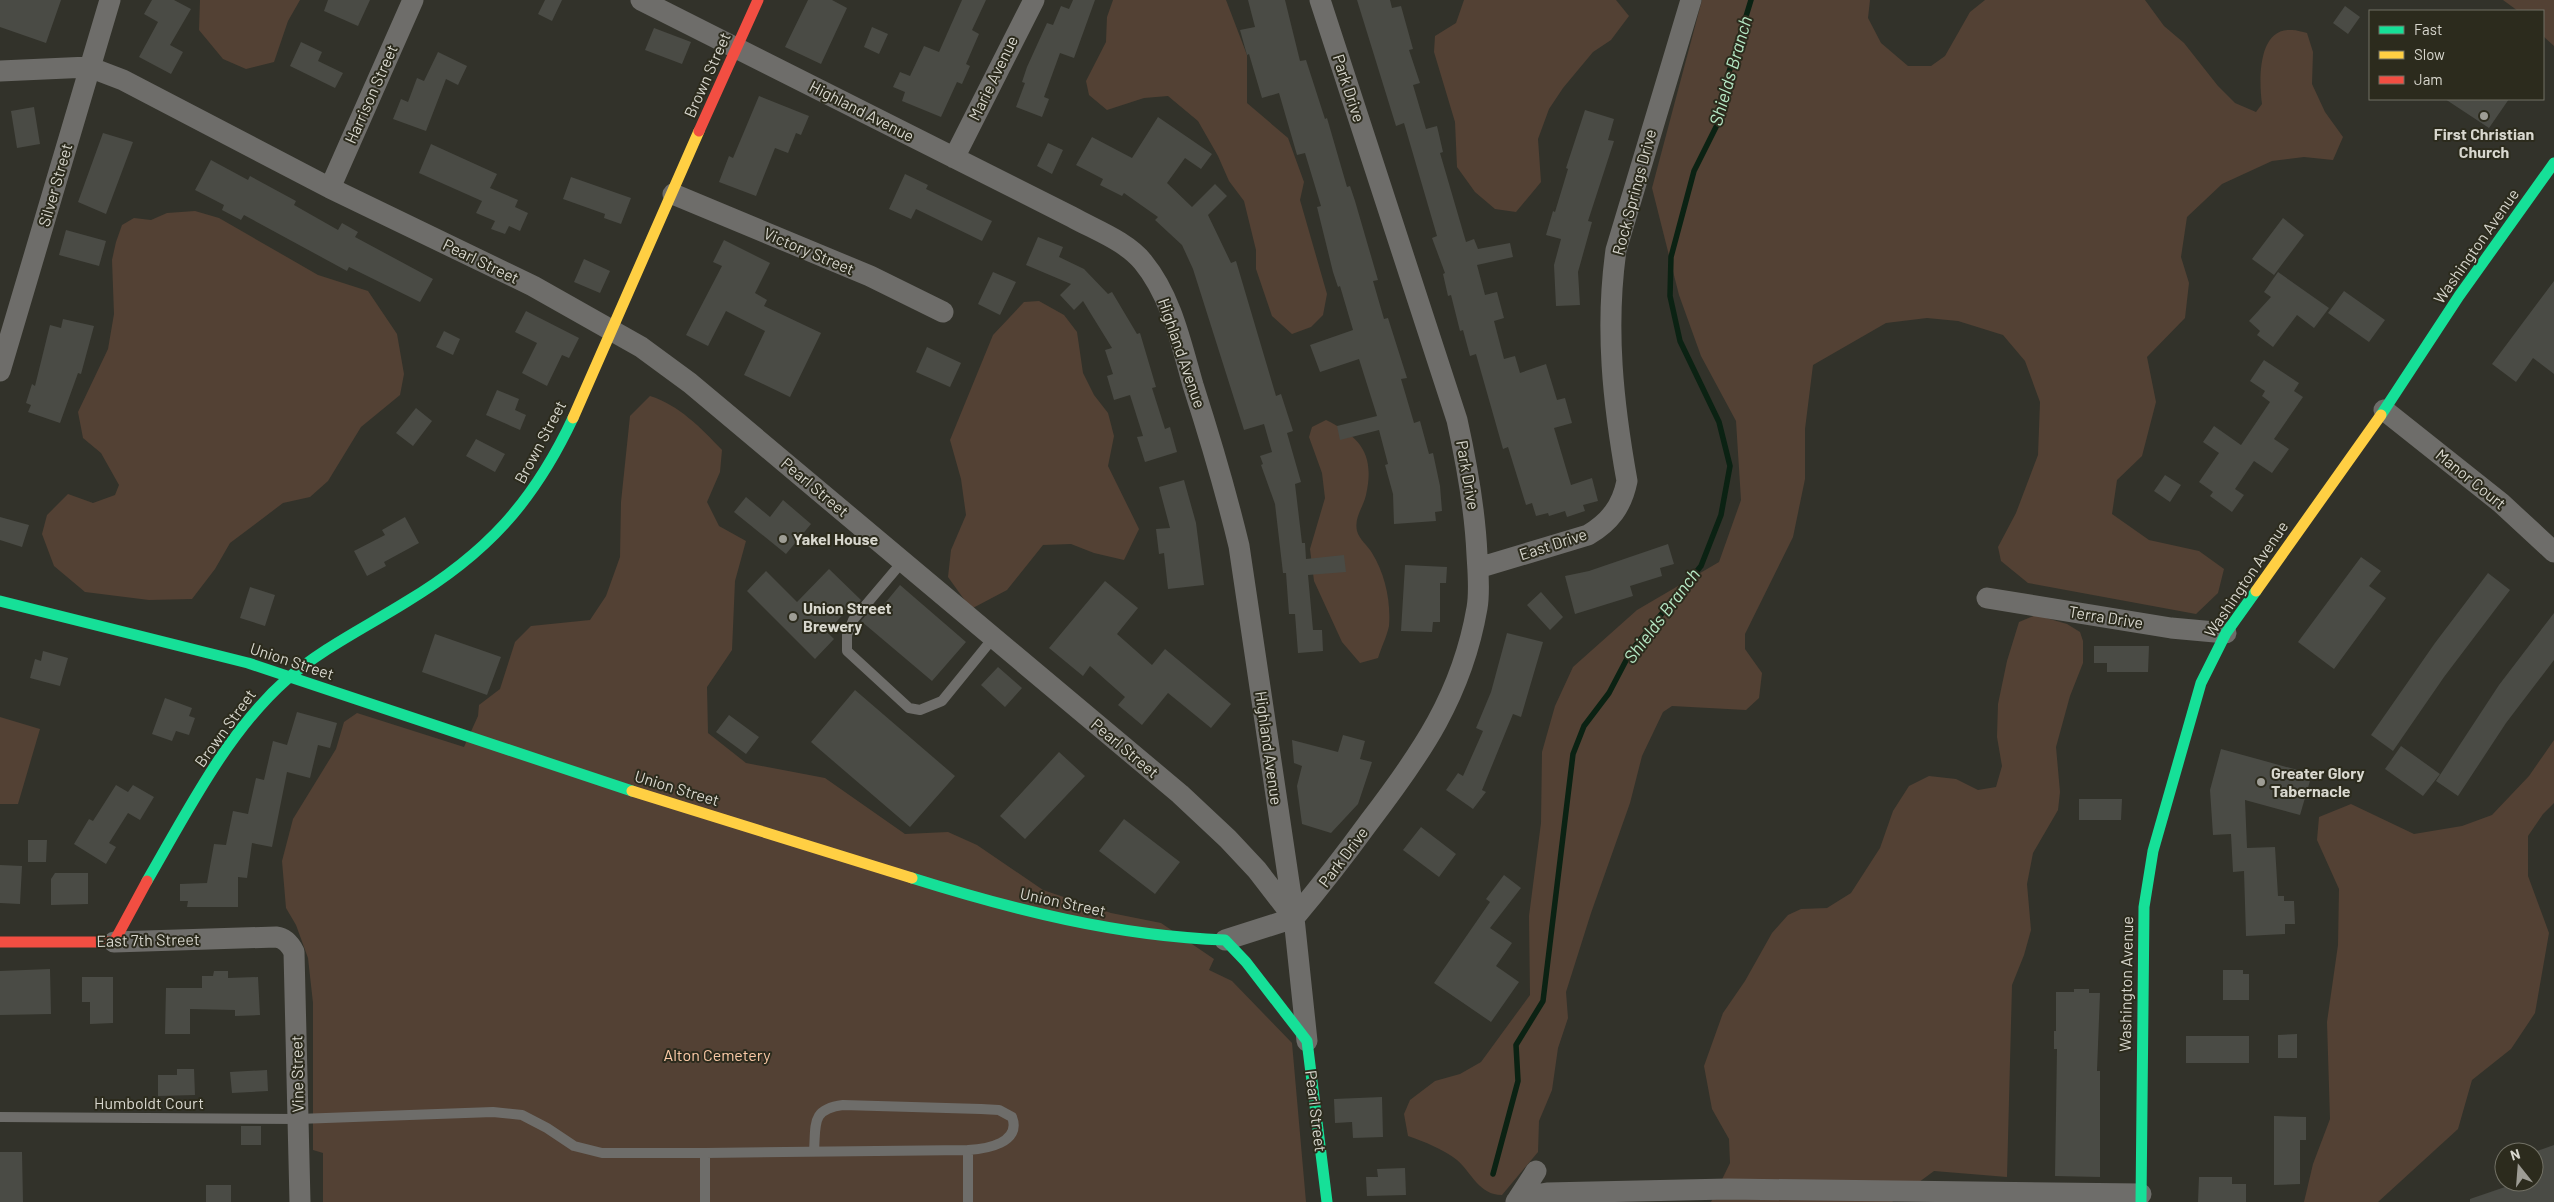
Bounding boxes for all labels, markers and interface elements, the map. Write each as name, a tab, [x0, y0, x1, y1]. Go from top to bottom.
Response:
legend	[2369, 10, 2544, 100]
water label: Shields Branch	[1704, 13, 1756, 128]
text: Fast	[2414, 20, 2442, 38]
street label: Brown Street	[679, 29, 734, 120]
street label: Marie Avenue	[964, 32, 1021, 123]
street label: Harrison Street	[340, 41, 401, 146]
text: Slow	[2414, 45, 2445, 63]
street label: Park Drive	[1330, 51, 1369, 124]
text: Jam	[2414, 70, 2443, 88]
street label: Highland Avenue	[807, 76, 918, 145]
marker: First Christian Church	[2478, 110, 2490, 122]
place label: First Christian Church	[2434, 124, 2534, 161]
street label: Rock Springs Drive	[1608, 127, 1659, 257]
street label: Silver Street	[34, 141, 75, 229]
street label: Washington Avenue	[2429, 185, 2522, 307]
street label: Victory Street	[761, 223, 857, 278]
street label: Pearl Street	[440, 234, 522, 287]
street label: Highland Avenue	[1155, 295, 1210, 410]
street label: Brown Street	[510, 397, 569, 486]
street label: Park Drive	[1453, 439, 1484, 511]
street label: Manor Court	[2432, 445, 2510, 513]
street label: Pearl Street	[778, 453, 853, 520]
street label: Washington Avenue	[2200, 517, 2291, 640]
street label: East Drive	[1517, 524, 1589, 563]
place label: Yakel House	[793, 529, 879, 548]
marker: Yakel House	[777, 533, 789, 545]
water label: Shields Branch	[1618, 564, 1704, 667]
place label: Union Street Brewery	[803, 598, 892, 635]
street label: Terra Drive	[2067, 601, 2145, 632]
marker: Union Street Brewery	[787, 611, 799, 623]
street label: Union Street	[248, 638, 337, 683]
street label: Brown Street	[190, 685, 259, 770]
street label: Highland Avenue	[1252, 690, 1287, 806]
street label: Pearl Street	[1088, 714, 1163, 781]
place label: Greater Glory Tabernacle	[2271, 763, 2365, 800]
street label: Union Street	[633, 766, 722, 809]
marker: Greater Glory Tabernacle	[2255, 776, 2267, 788]
street label: Park Drive	[1314, 823, 1371, 890]
street label: Union Street	[1018, 883, 1108, 920]
street label: Washington Avenue	[2115, 916, 2136, 1052]
street label: East 7th Street	[96, 929, 200, 950]
street label: Vine Street	[286, 1035, 307, 1113]
park label: Alton Cemetery	[663, 1045, 771, 1064]
street label: Pearl Street	[1302, 1069, 1331, 1153]
street label: Humboldt Court	[94, 1093, 204, 1112]
north arrow	[2494, 1142, 2544, 1192]
text: N	[2508, 1145, 2522, 1164]

